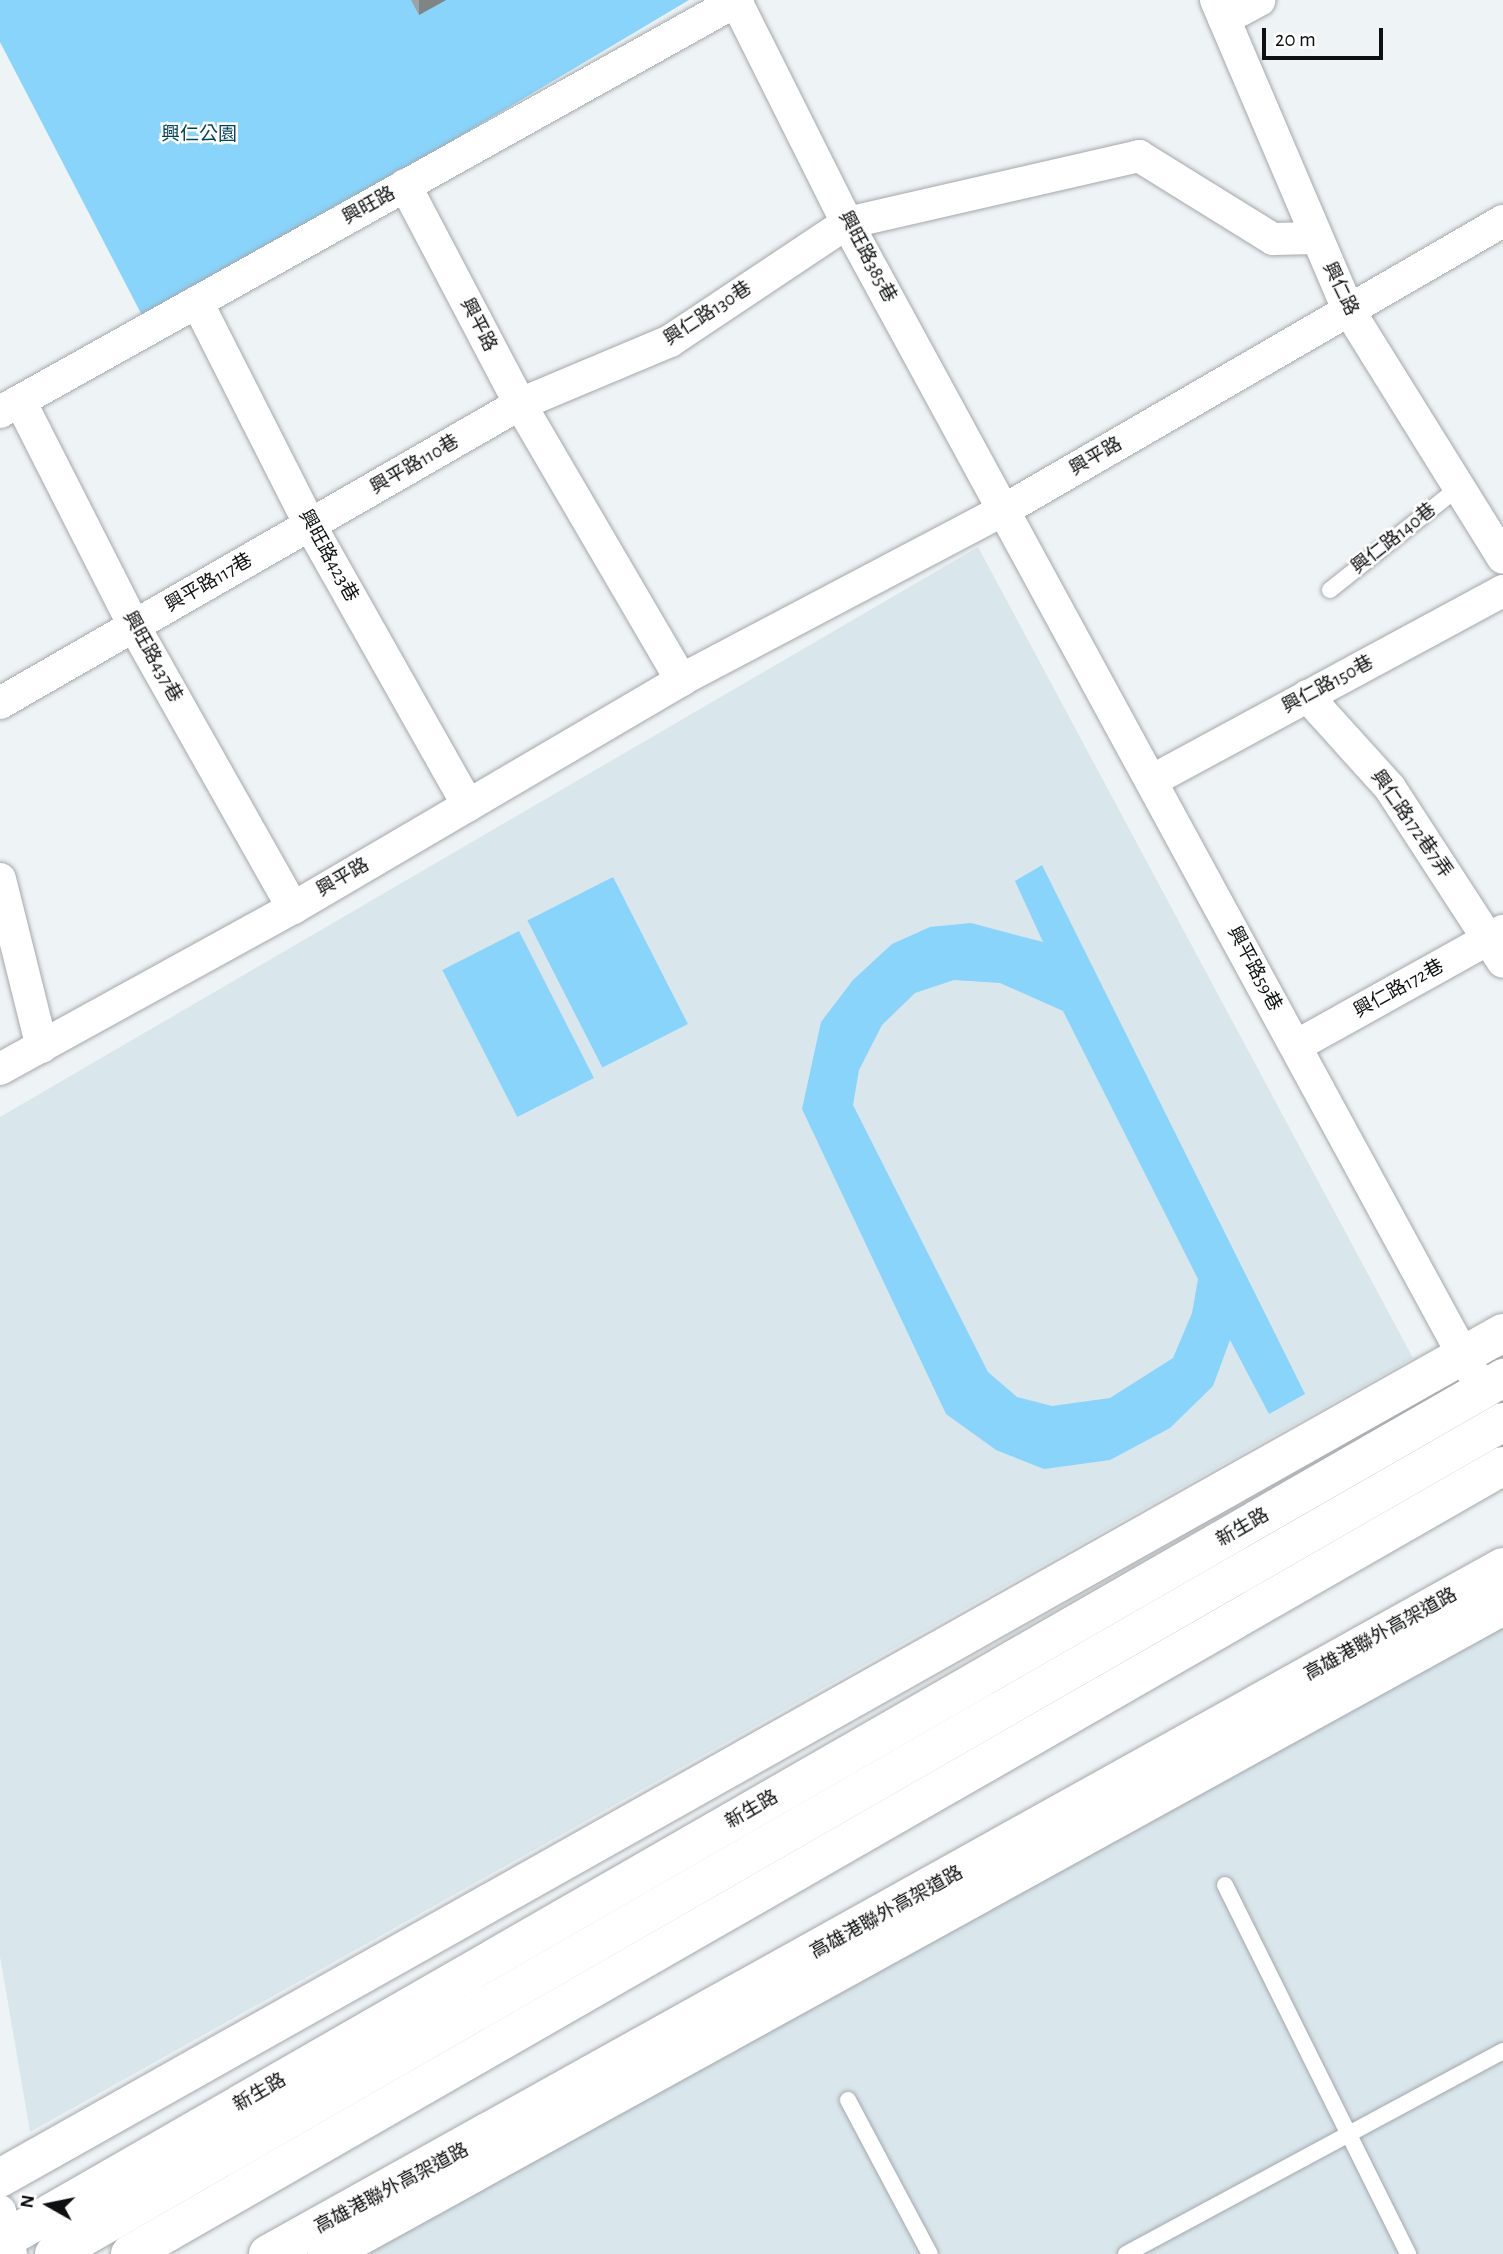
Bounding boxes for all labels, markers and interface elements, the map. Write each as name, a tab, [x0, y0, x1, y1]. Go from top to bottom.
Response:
scale bar	[1265, 14, 1386, 58]
text: 20 m	[1275, 29, 1316, 50]
park label: 興仁公園	[161, 124, 237, 146]
street label: 興旺路	[339, 182, 399, 230]
street label: 興旺路385巷	[833, 207, 901, 307]
street label: 興仁路	[1317, 258, 1363, 320]
street label: 興仁路130巷	[660, 277, 756, 351]
street label: 興平路	[455, 294, 501, 356]
street label: 興平路110巷	[366, 430, 464, 500]
street label: 興平路	[1066, 433, 1126, 481]
street label: 興仁路140巷	[1347, 499, 1441, 579]
street label: 興旺路423巷	[293, 506, 363, 606]
street label: 興平路117巷	[161, 549, 257, 617]
street label: 興旺路437巷	[118, 607, 186, 707]
street label: 興仁路150巷	[1278, 651, 1378, 719]
street label: 興仁路172巷7弄	[1366, 766, 1456, 882]
street label: 興平路	[313, 854, 373, 902]
street label: 興平路59巷	[1222, 923, 1286, 1015]
street label: 興仁路172巷	[1350, 955, 1448, 1023]
street label: 新生路	[1213, 1504, 1273, 1552]
street label: 高雄港聯外高架道路	[1301, 1584, 1461, 1686]
street label: 新生路	[722, 1786, 782, 1834]
street label: 高雄港聯外高架道路	[807, 1862, 967, 1964]
street label: 新生路	[230, 2069, 290, 2117]
street label: 高雄港聯外高架道路	[311, 2139, 473, 2239]
north arrow	[14, 2170, 84, 2240]
text: N	[17, 2194, 38, 2210]

